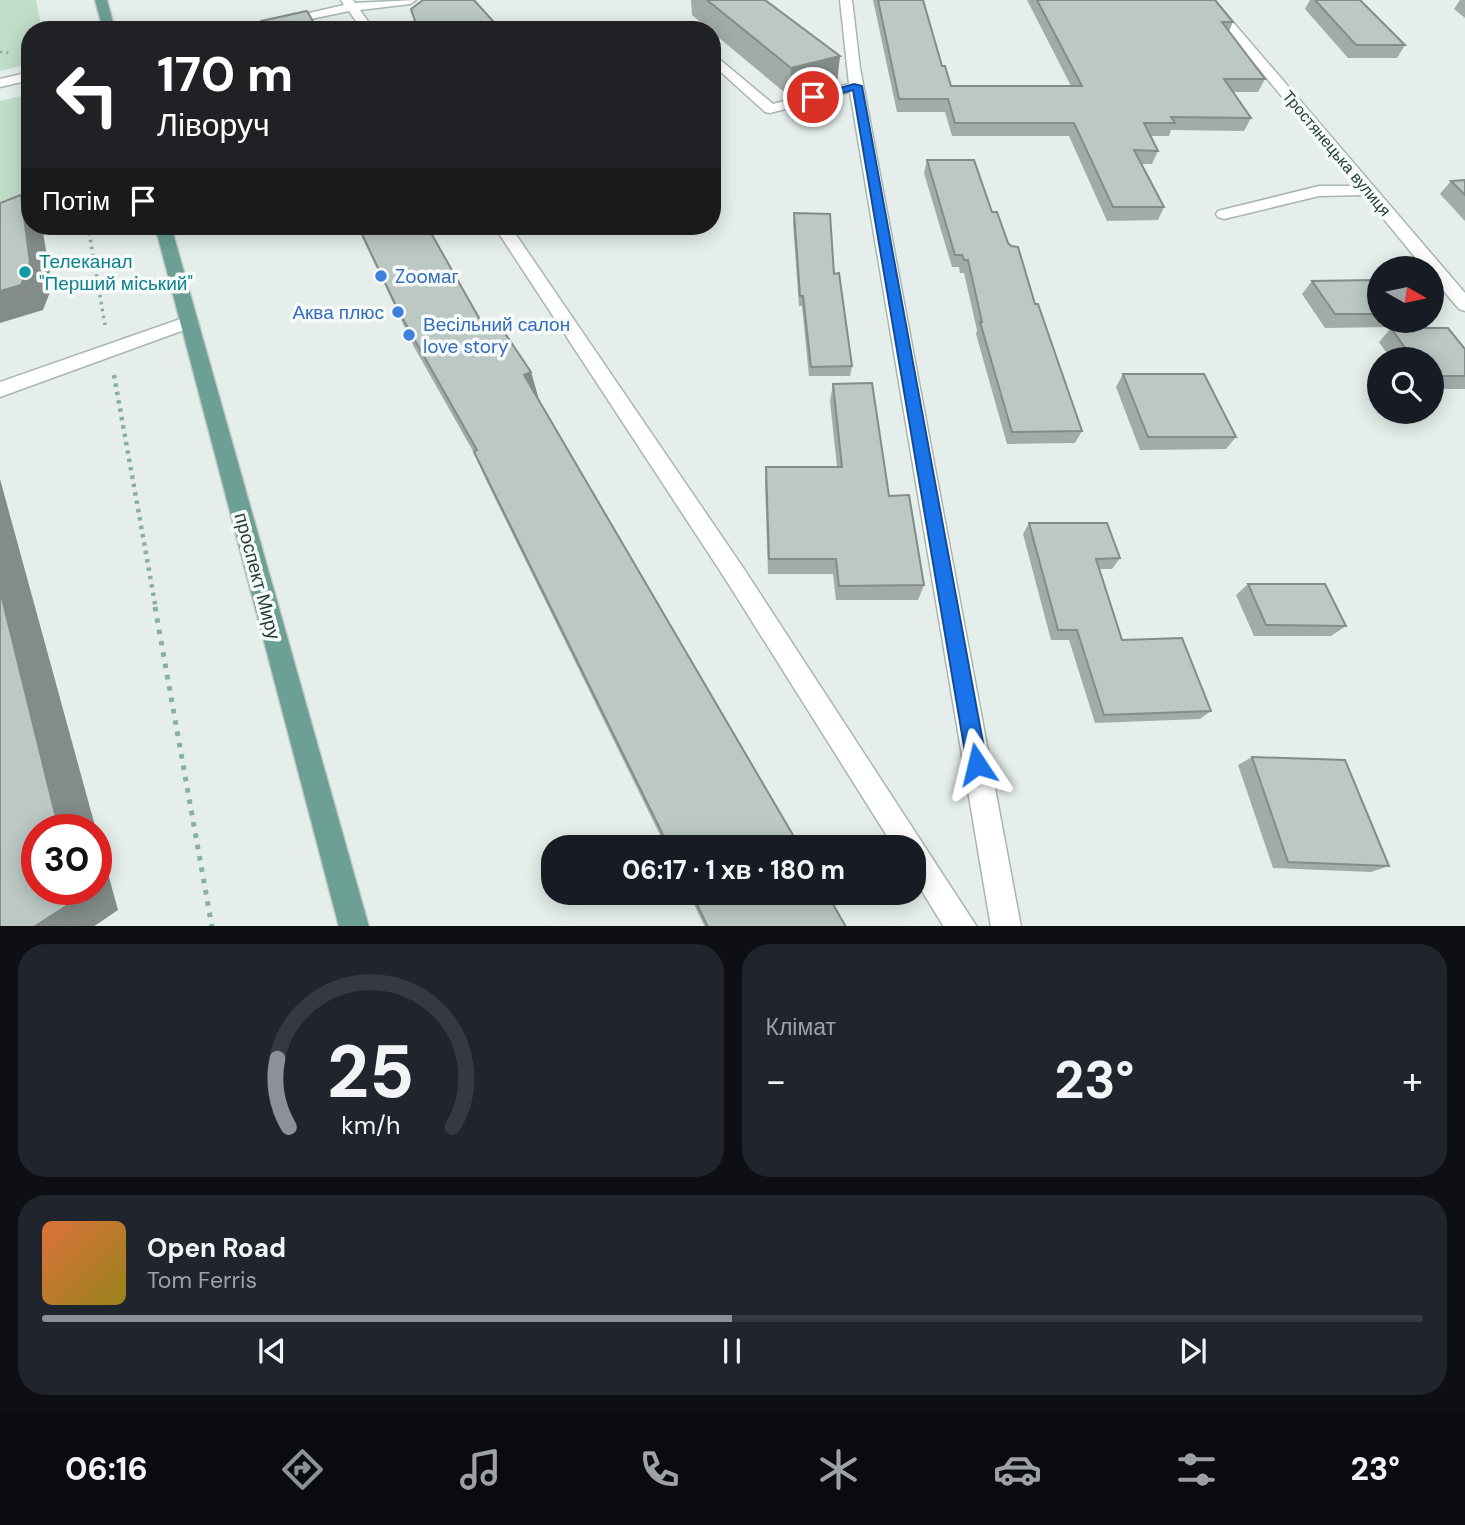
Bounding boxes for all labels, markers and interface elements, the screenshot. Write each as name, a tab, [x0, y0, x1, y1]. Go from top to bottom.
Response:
text: 170 m	[157, 42, 293, 106]
icon: left	[42, 49, 133, 140]
pin	[783, 67, 843, 127]
icon: arrive	[794, 78, 832, 116]
street label: Тростянецька вулиця	[1278, 86, 1396, 221]
text: Ліворуч	[157, 104, 270, 146]
icon: arrive	[124, 182, 162, 220]
text: Потім	[42, 184, 110, 218]
place label: Телеканал "Перший мiський"	[39, 249, 193, 296]
north arrow	[1367, 256, 1444, 332]
map controls	[1367, 256, 1444, 424]
marker: Телеканал "Перший мiський"	[17, 264, 33, 280]
place label: Zooмаг	[395, 264, 458, 289]
marker: Zooмаг	[373, 268, 389, 284]
place label: Аква плюс	[292, 300, 384, 325]
marker: Аква плюс	[390, 304, 406, 320]
place label: Весільний салон love story	[423, 312, 570, 359]
marker: Весільний салон love story	[401, 327, 417, 343]
button: search	[1367, 347, 1444, 424]
street label: проспект Миру	[229, 510, 287, 643]
position arrow	[940, 727, 1014, 801]
speed limit sign: 30	[21, 814, 112, 905]
text: 06:17 · 1 хв · 180 m	[622, 853, 845, 887]
text: Клімат	[766, 1012, 836, 1042]
text: 25	[327, 1025, 414, 1120]
text: 23°	[1054, 1046, 1134, 1114]
text: −	[766, 1056, 786, 1106]
text: +	[1402, 1056, 1423, 1106]
text: km/h	[341, 1108, 400, 1141]
text: Open Road	[147, 1231, 286, 1265]
text: Tom Ferris	[147, 1265, 257, 1295]
icon: previous	[253, 1332, 291, 1370]
icon: pause	[713, 1332, 751, 1370]
icon: next	[1174, 1332, 1212, 1370]
icon: directions	[278, 1445, 327, 1494]
icon: music	[456, 1445, 505, 1494]
icon: phone	[635, 1445, 684, 1494]
icon: climate	[814, 1445, 863, 1494]
icon: car	[993, 1445, 1042, 1494]
icon: filters	[1172, 1445, 1221, 1494]
text: 06:16	[65, 1448, 148, 1490]
text: 23°	[1351, 1448, 1400, 1490]

